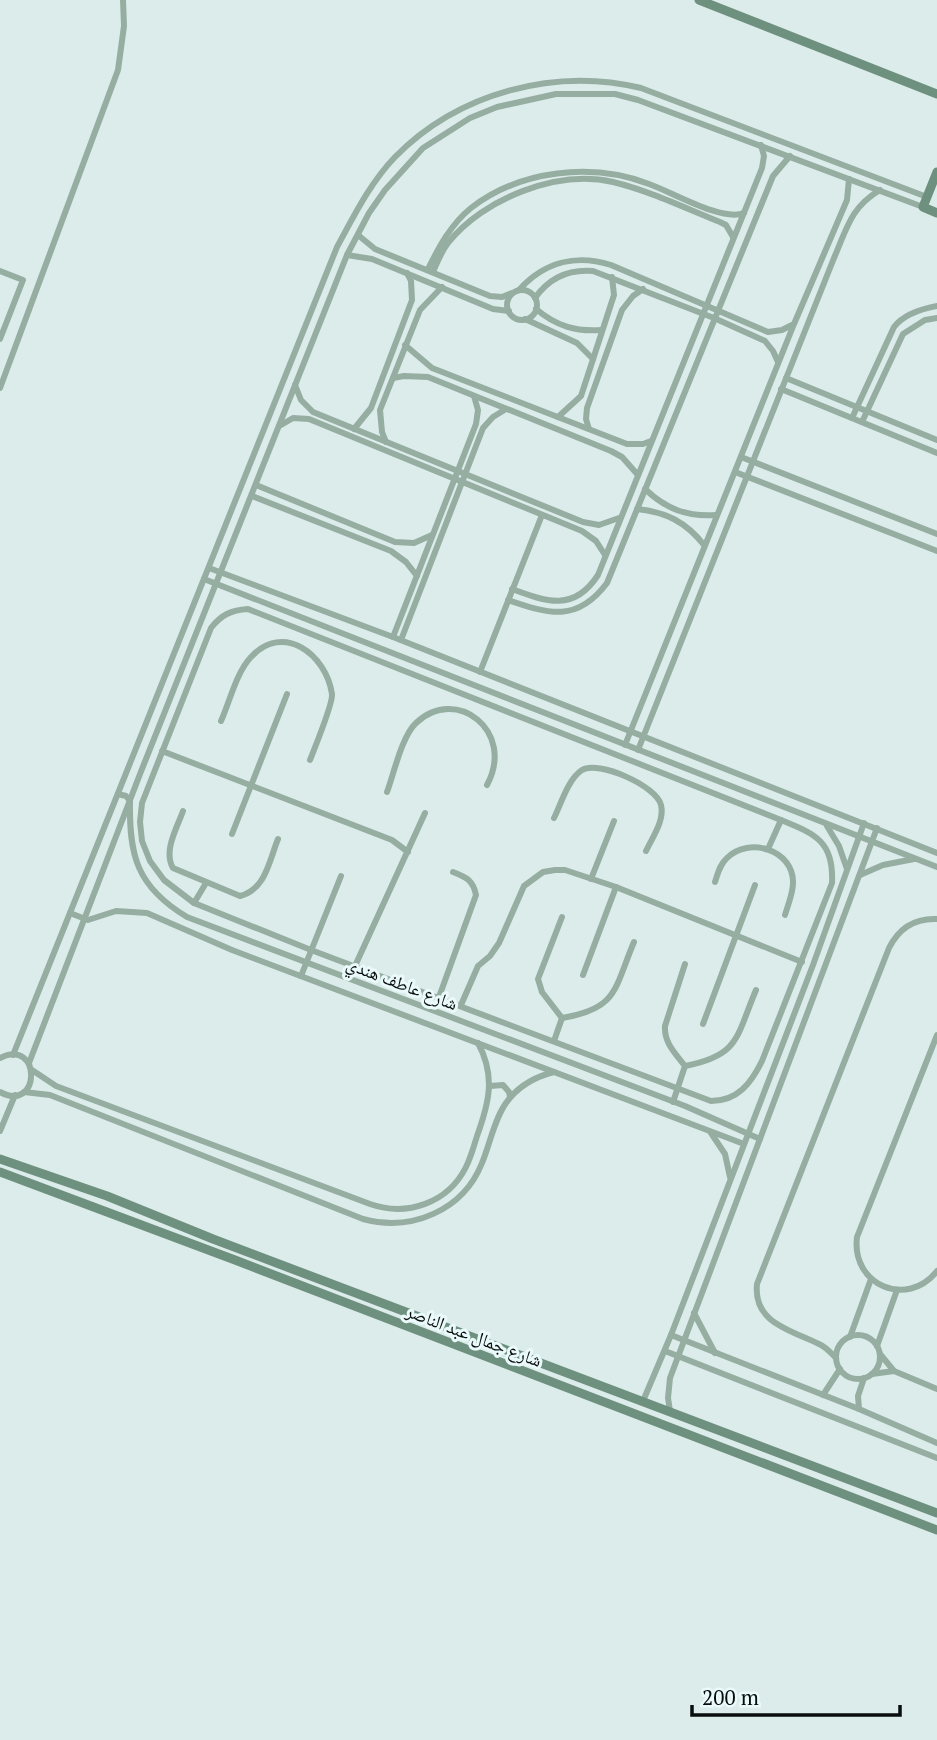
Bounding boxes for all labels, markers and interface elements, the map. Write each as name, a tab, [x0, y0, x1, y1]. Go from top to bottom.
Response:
street label: شارع عاطف هندي	[342, 951, 461, 1019]
street label: شارع جمال عبد الناصر	[402, 1298, 546, 1372]
scale bar	[692, 1674, 900, 1718]
text: 200 m	[702, 1683, 759, 1711]

